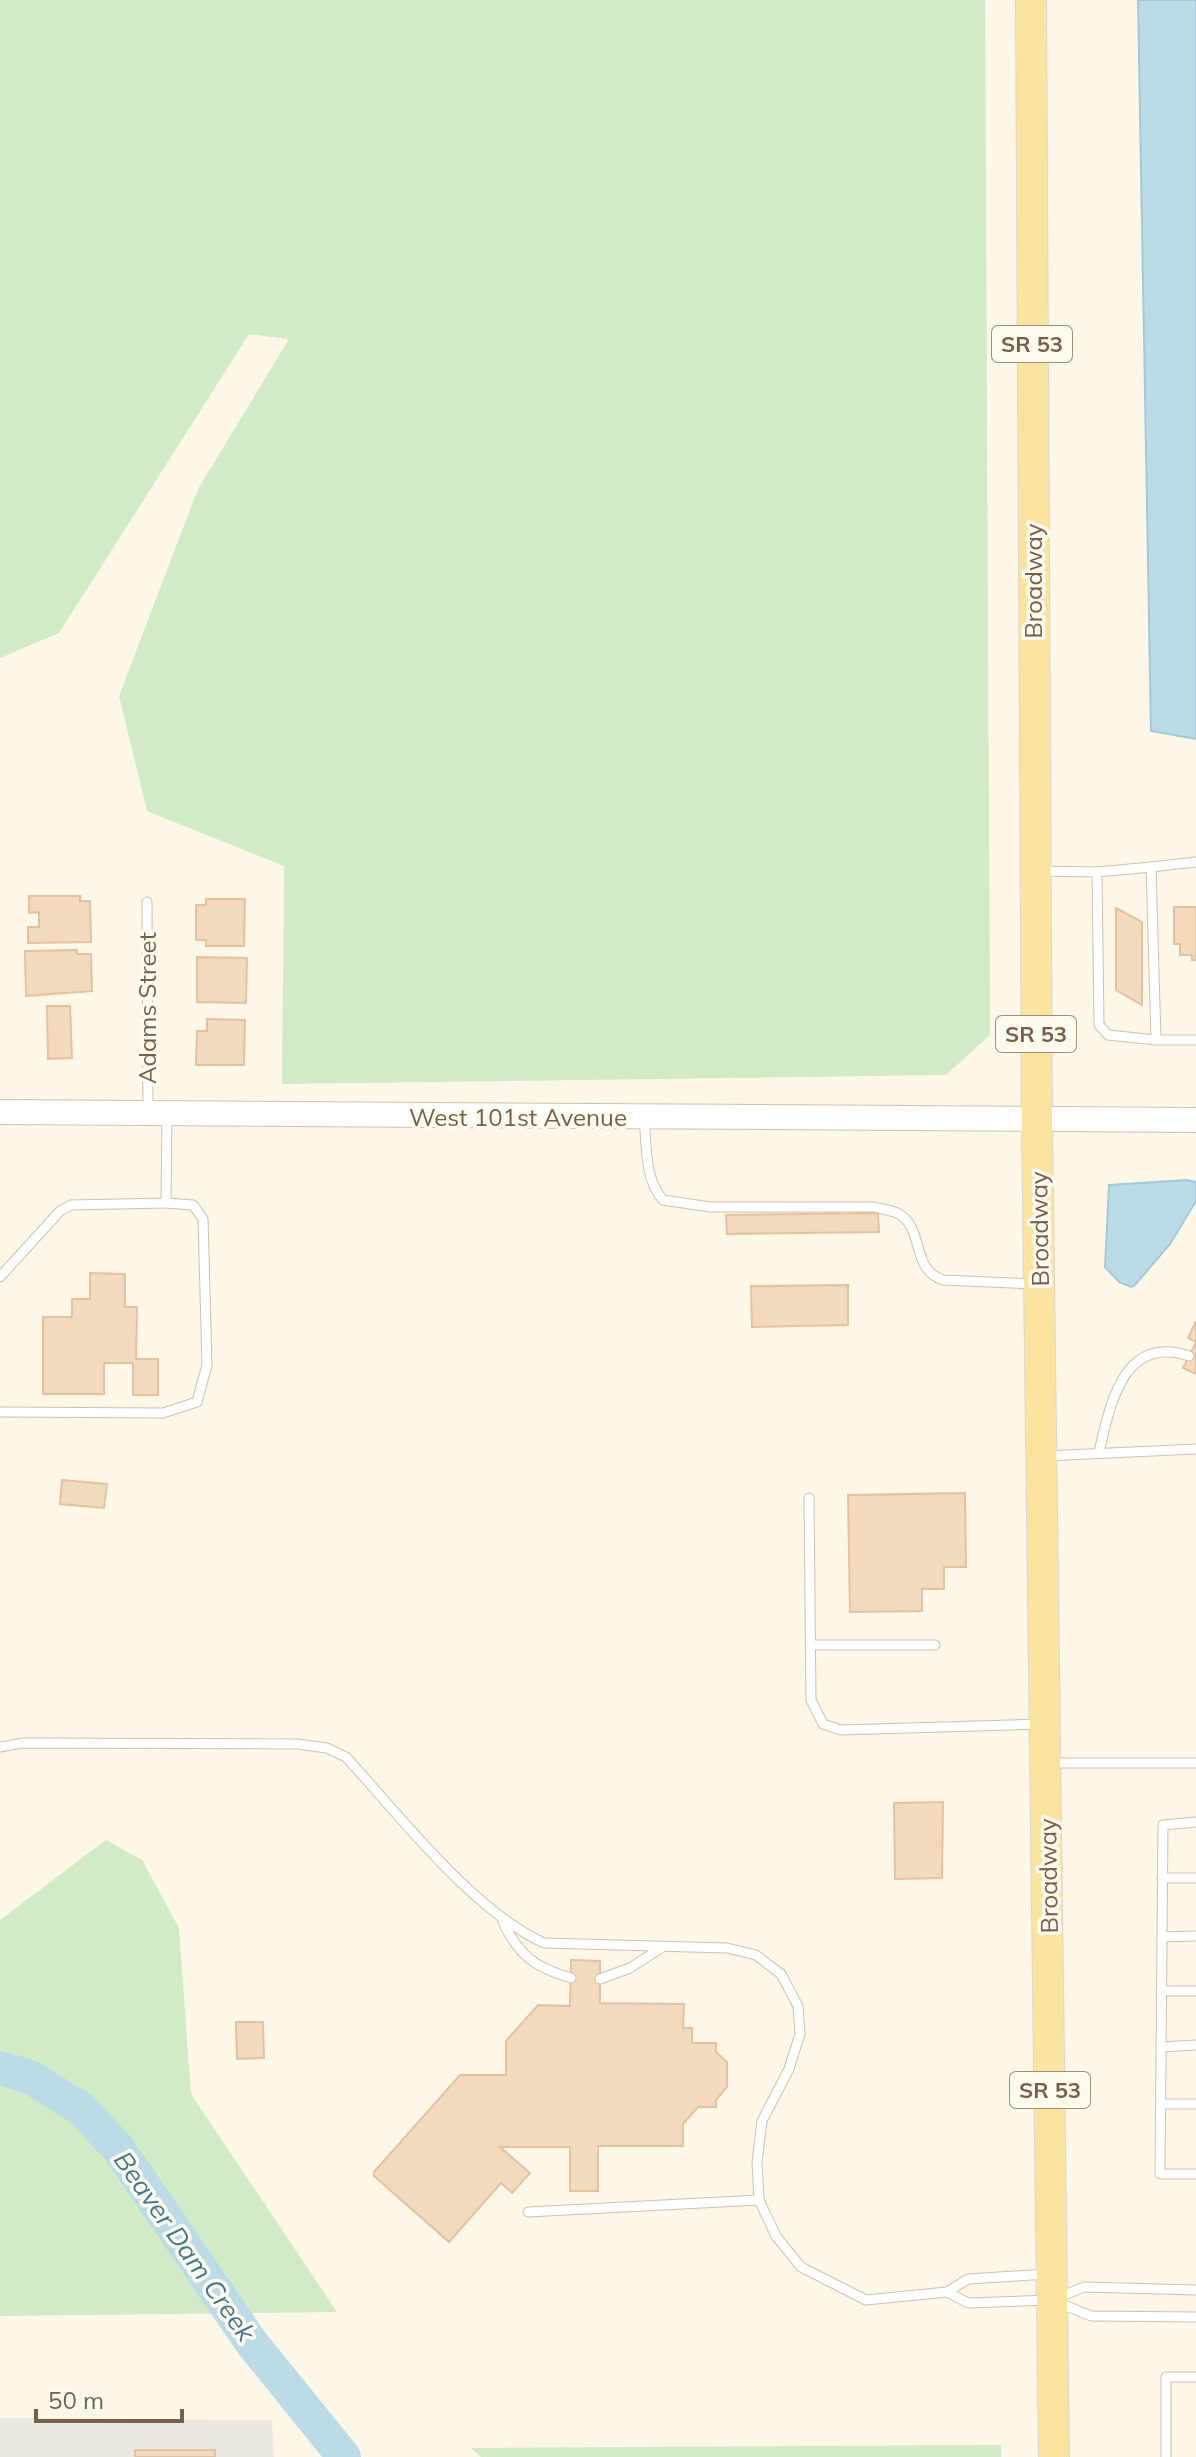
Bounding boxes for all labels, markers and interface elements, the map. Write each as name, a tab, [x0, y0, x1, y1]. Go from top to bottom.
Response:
road number: SR 53	[992, 326, 1072, 362]
street label: Broadway	[1018, 523, 1048, 639]
street label: Adams Street	[132, 932, 162, 1084]
road number: SR 53	[996, 1016, 1076, 1052]
street label: West 101st Avenue	[409, 1102, 627, 1132]
street label: Broadway	[1023, 1171, 1055, 1287]
street label: Broadway	[1032, 1818, 1064, 1934]
road number: SR 53	[1010, 2072, 1090, 2108]
water label: Beaver Dam Creek	[107, 2145, 263, 2348]
scale bar	[36, 2373, 182, 2423]
text: 50 m	[48, 2385, 104, 2415]

